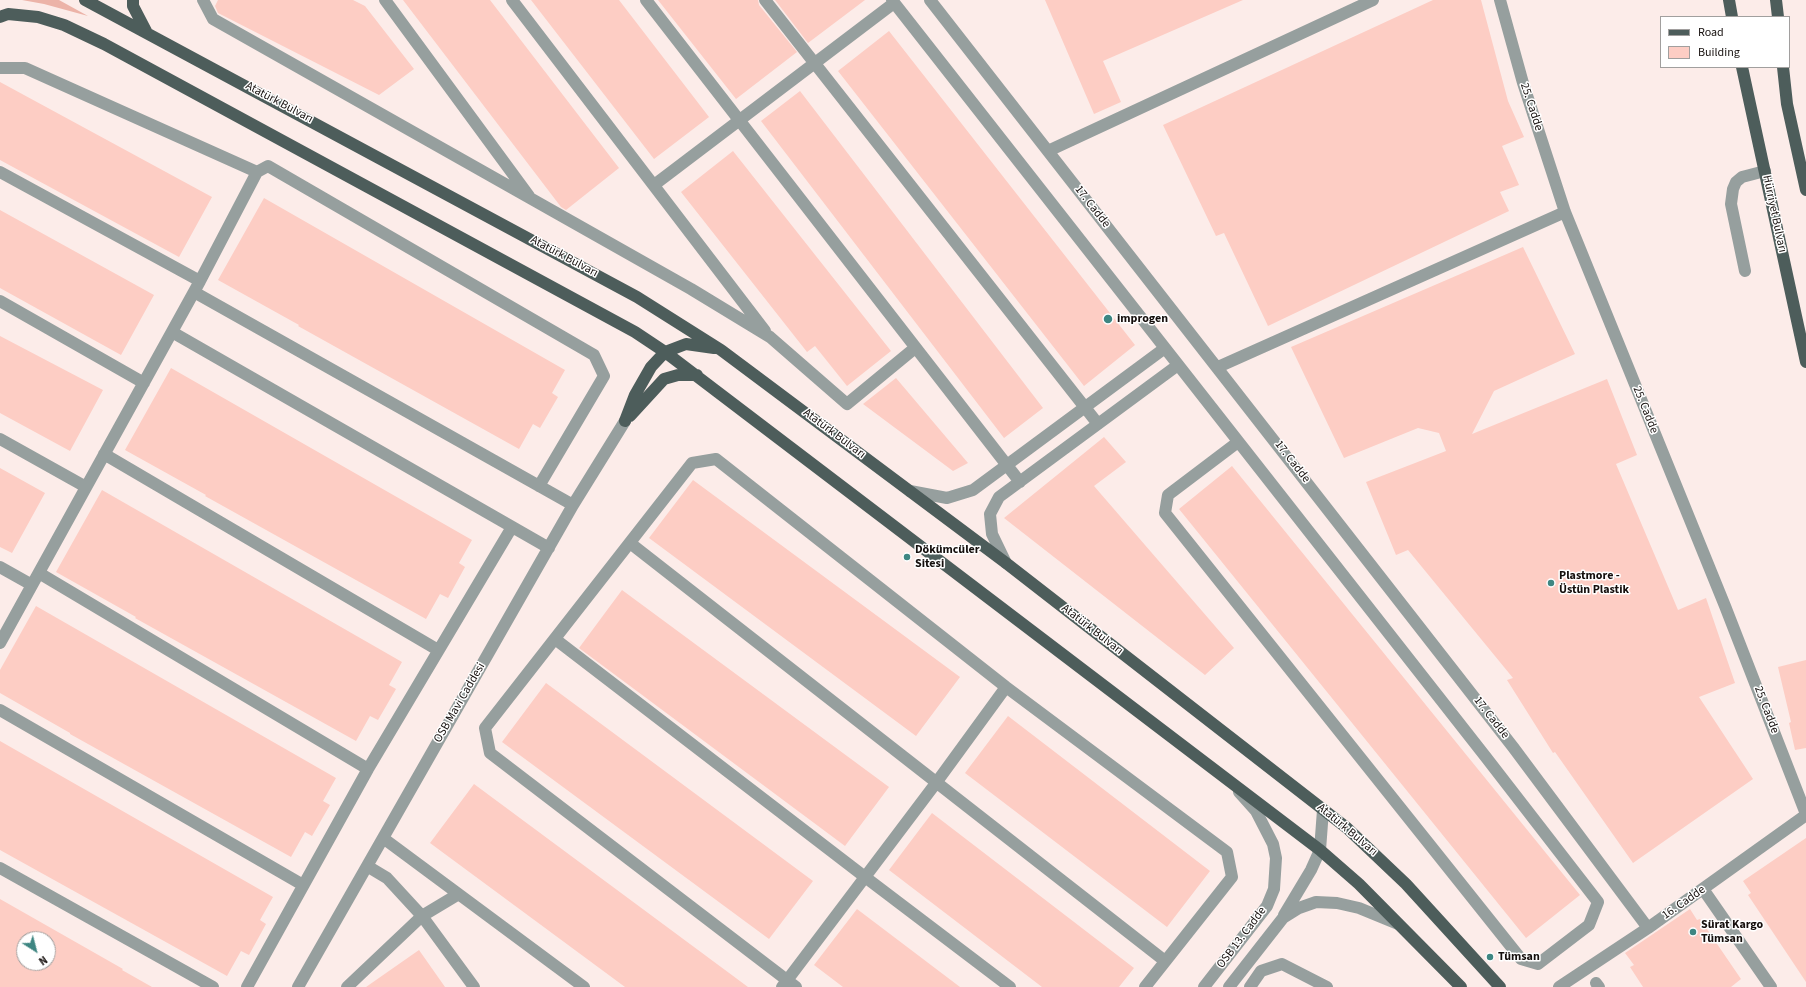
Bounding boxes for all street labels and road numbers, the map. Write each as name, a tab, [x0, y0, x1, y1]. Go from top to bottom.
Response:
street label: Atatürk Bulvarı	[243, 79, 315, 127]
street label: 25. Cadde	[1517, 81, 1545, 133]
street label: Hürriyet Bulvarı	[1759, 174, 1789, 254]
street label: 17. Cadde	[1071, 183, 1113, 231]
street label: Atatürk Bulvarı	[528, 233, 600, 281]
street label: 25. Cadde	[1629, 384, 1661, 436]
street label: Atatürk Bulvarı	[800, 406, 868, 462]
street label: 17. Cadde	[1271, 438, 1313, 486]
street label: Atatürk Bulvarı	[1058, 601, 1126, 659]
street label: OSB Mavi Caddesi	[431, 661, 489, 745]
street label: 25. Cadde	[1750, 684, 1782, 736]
street label: 17. Cadde	[1470, 694, 1512, 742]
street label: Atatürk Bulvarı	[1314, 801, 1380, 859]
street label: 16. Cadde	[1660, 883, 1708, 923]
street label: OSB 13. Cadde	[1214, 904, 1270, 972]

